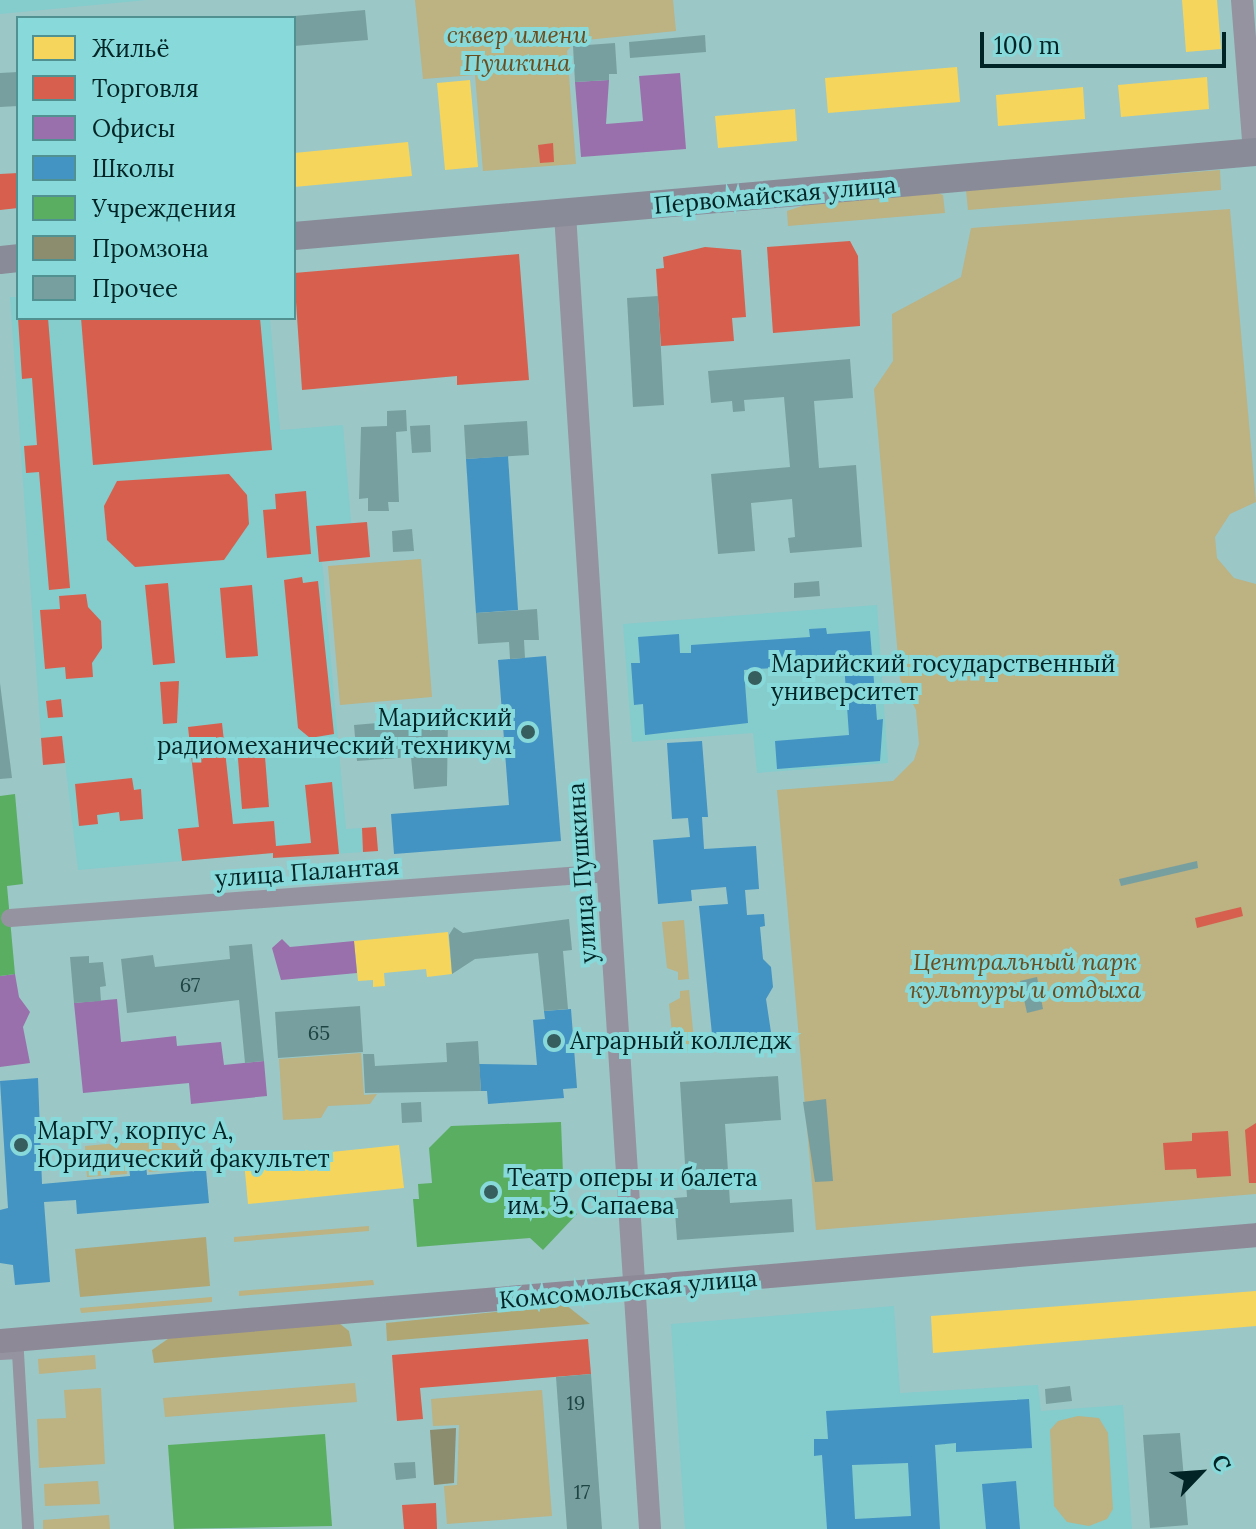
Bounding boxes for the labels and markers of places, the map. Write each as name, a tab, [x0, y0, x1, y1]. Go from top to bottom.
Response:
place label: Марийский государственный университет	[771, 650, 1116, 706]
marker: Марийский государственный университет	[746, 669, 764, 687]
place label: Марийский радиомеханический техникум	[157, 704, 512, 760]
marker: Марийский радиомеханический техникум	[519, 723, 537, 741]
place label: Аграрный колледж	[570, 1027, 792, 1055]
marker: Аграрный колледж	[545, 1032, 563, 1050]
place label: МарГУ, корпус А, Юридический факультет	[37, 1117, 330, 1173]
marker: МарГУ, корпус А, Юридический факультет	[12, 1136, 30, 1154]
place label: Театр оперы и балета им. Э. Сапаева	[507, 1164, 758, 1220]
marker: Театр оперы и балета им. Э. Сапаева	[482, 1183, 500, 1201]

